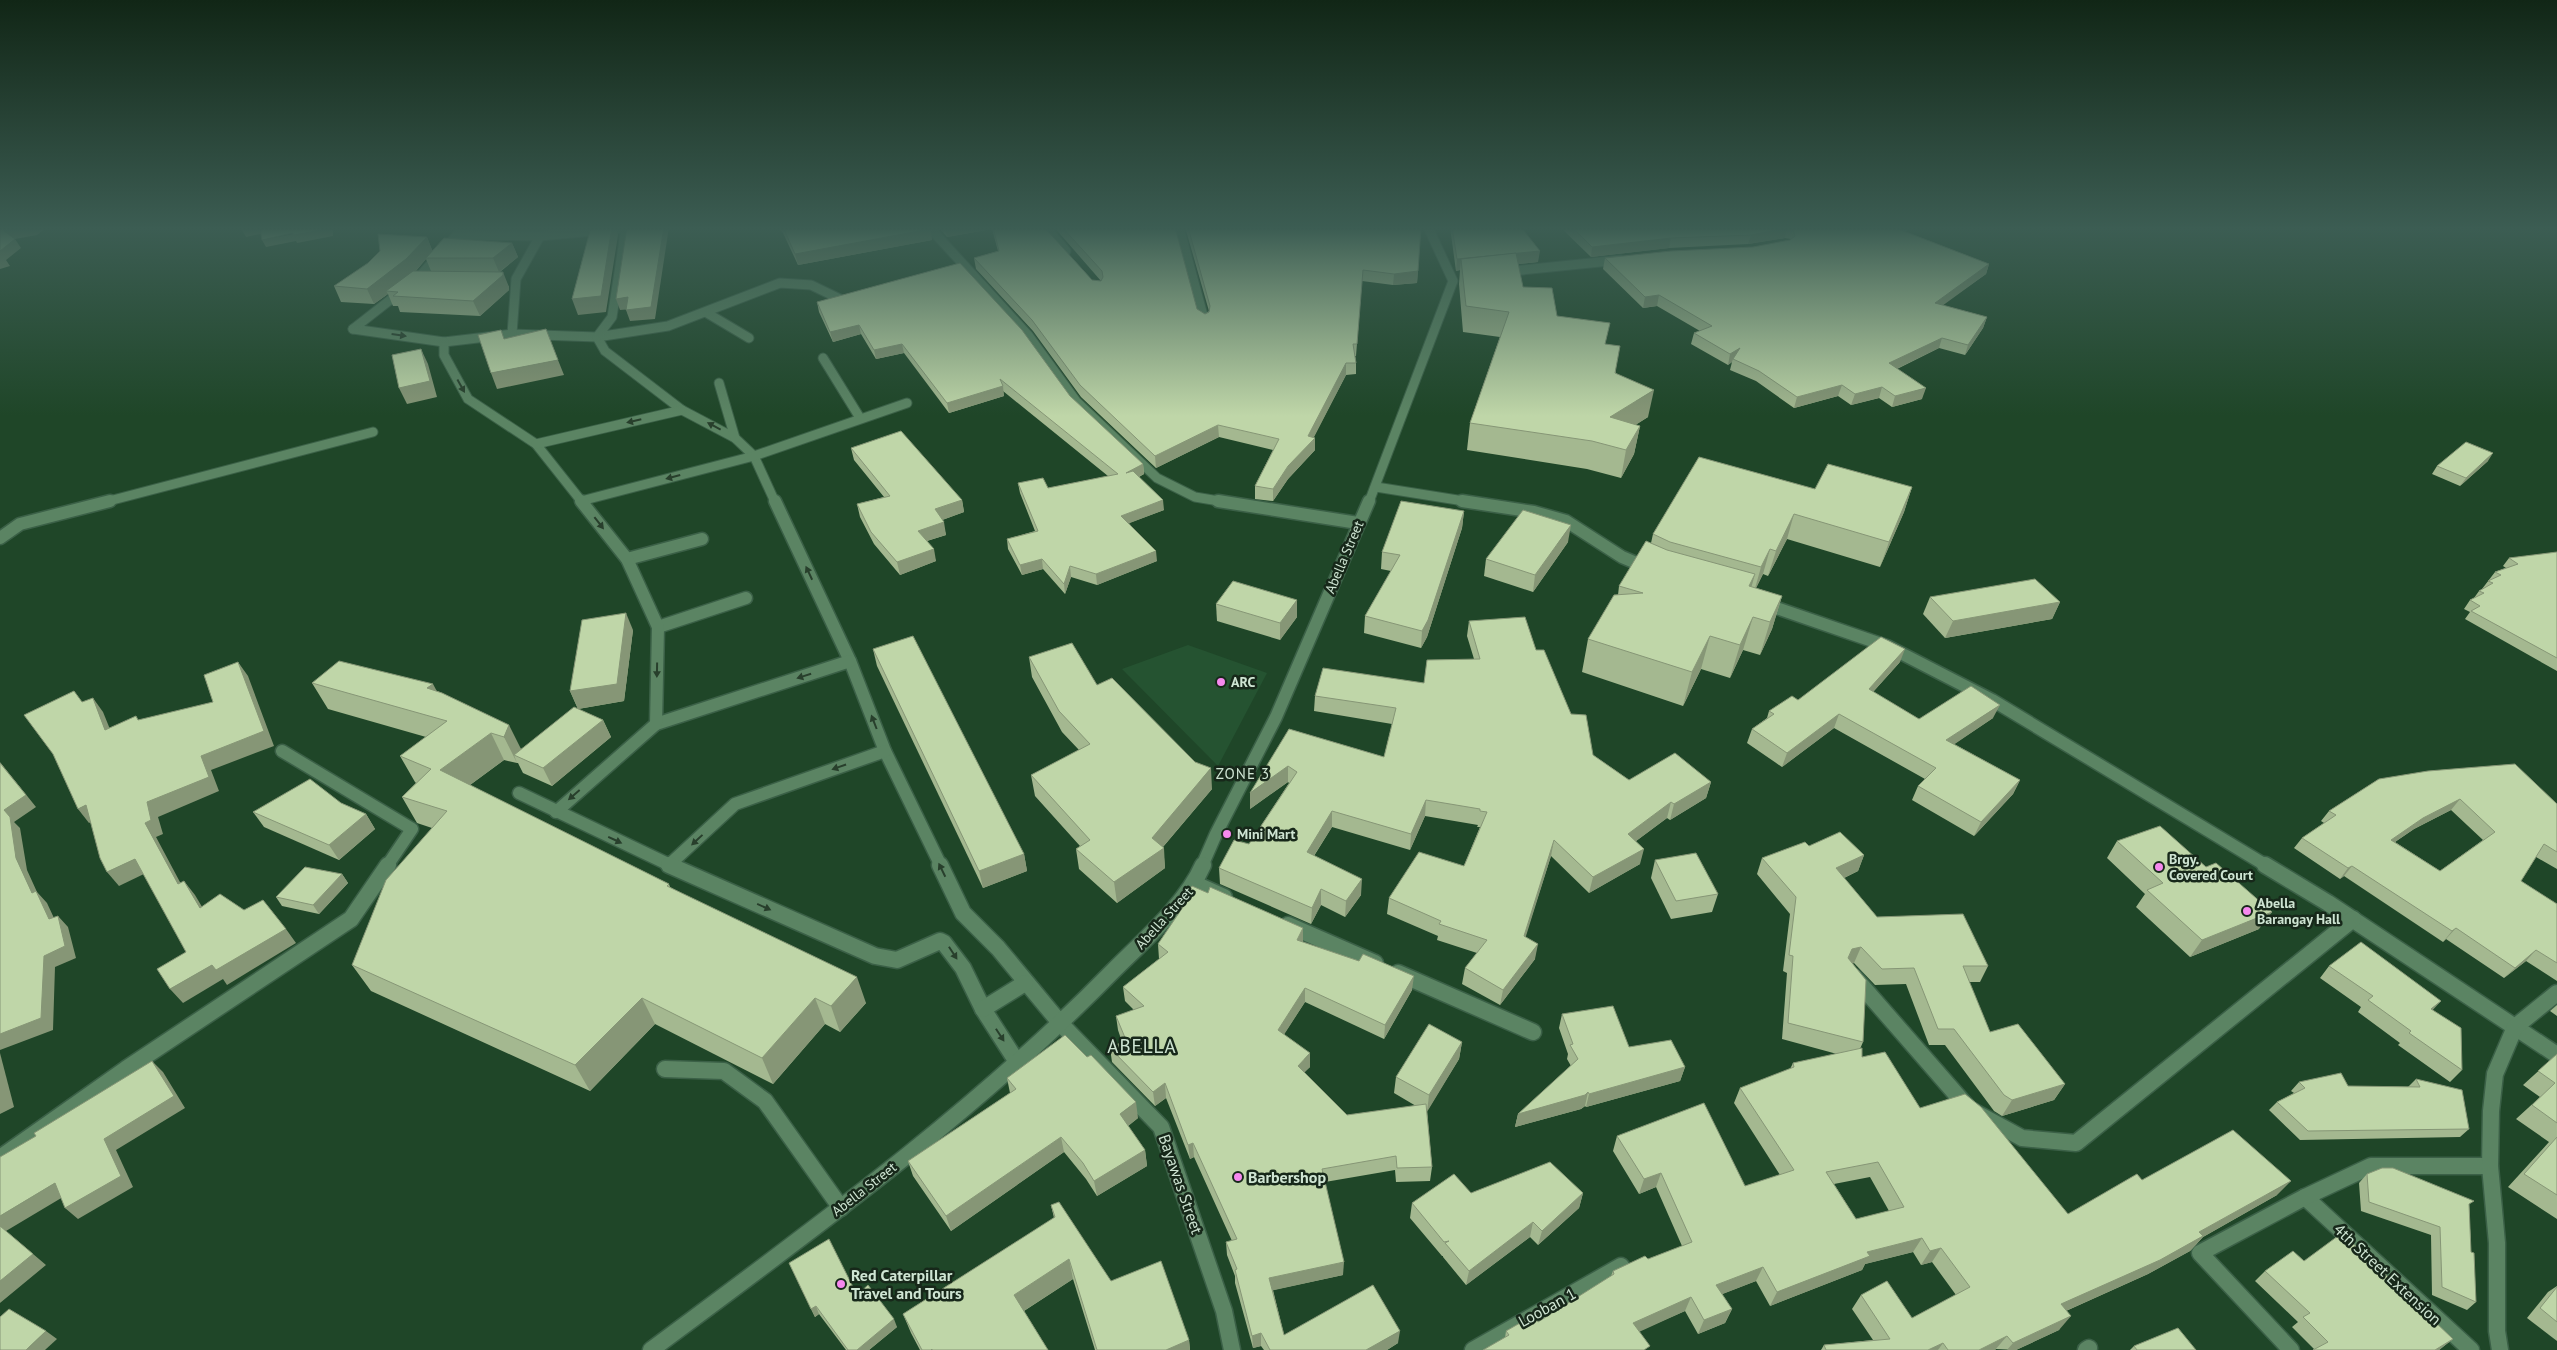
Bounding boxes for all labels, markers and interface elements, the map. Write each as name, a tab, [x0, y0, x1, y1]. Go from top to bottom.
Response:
one-way arrow	[391, 332, 407, 340]
one-way arrow	[457, 379, 465, 393]
one-way arrow	[627, 417, 642, 425]
one-way arrow	[706, 422, 721, 430]
one-way arrow	[665, 474, 680, 482]
one-way arrow	[593, 517, 604, 530]
street label: Abella Street	[1321, 518, 1368, 596]
one-way arrow	[804, 566, 812, 580]
one-way arrow	[653, 662, 661, 678]
one-way arrow	[796, 673, 811, 680]
place label: ARC	[1231, 673, 1255, 691]
marker: ARC	[1215, 676, 1227, 688]
one-way arrow	[869, 715, 877, 729]
one-way arrow	[831, 764, 846, 772]
district label: ZONE 3	[1216, 764, 1270, 783]
one-way arrow	[569, 789, 581, 801]
place label: Mini Mart	[1237, 825, 1295, 843]
marker: Mini Mart	[1221, 828, 1233, 840]
one-way arrow	[691, 834, 703, 846]
one-way arrow	[608, 836, 623, 844]
place label: Brgy. Covered Court	[2169, 850, 2253, 884]
marker: Brgy. Covered Court	[2153, 861, 2165, 873]
one-way arrow	[938, 862, 946, 877]
street label: Abella Street	[1131, 883, 1197, 953]
place label: Abella Barangay Hall	[2257, 894, 2341, 928]
one-way arrow	[757, 903, 771, 911]
marker: Abella Barangay Hall	[2241, 905, 2253, 917]
one-way arrow	[948, 946, 958, 959]
one-way arrow	[995, 1029, 1005, 1042]
district label: ABELLA	[1107, 1034, 1177, 1058]
street label: Bayawas Street	[1155, 1131, 1208, 1237]
street label: Abella Street	[828, 1158, 900, 1220]
place label: Barbershop	[1248, 1167, 1326, 1187]
marker: Barbershop	[1232, 1171, 1244, 1183]
street label: 4th Street Extension	[2330, 1219, 2446, 1329]
place label: Red Caterpillar Travel and Tours	[851, 1265, 962, 1303]
marker: Red Caterpillar Travel and Tours	[835, 1278, 847, 1290]
street label: Looban 1	[1515, 1283, 1579, 1331]

